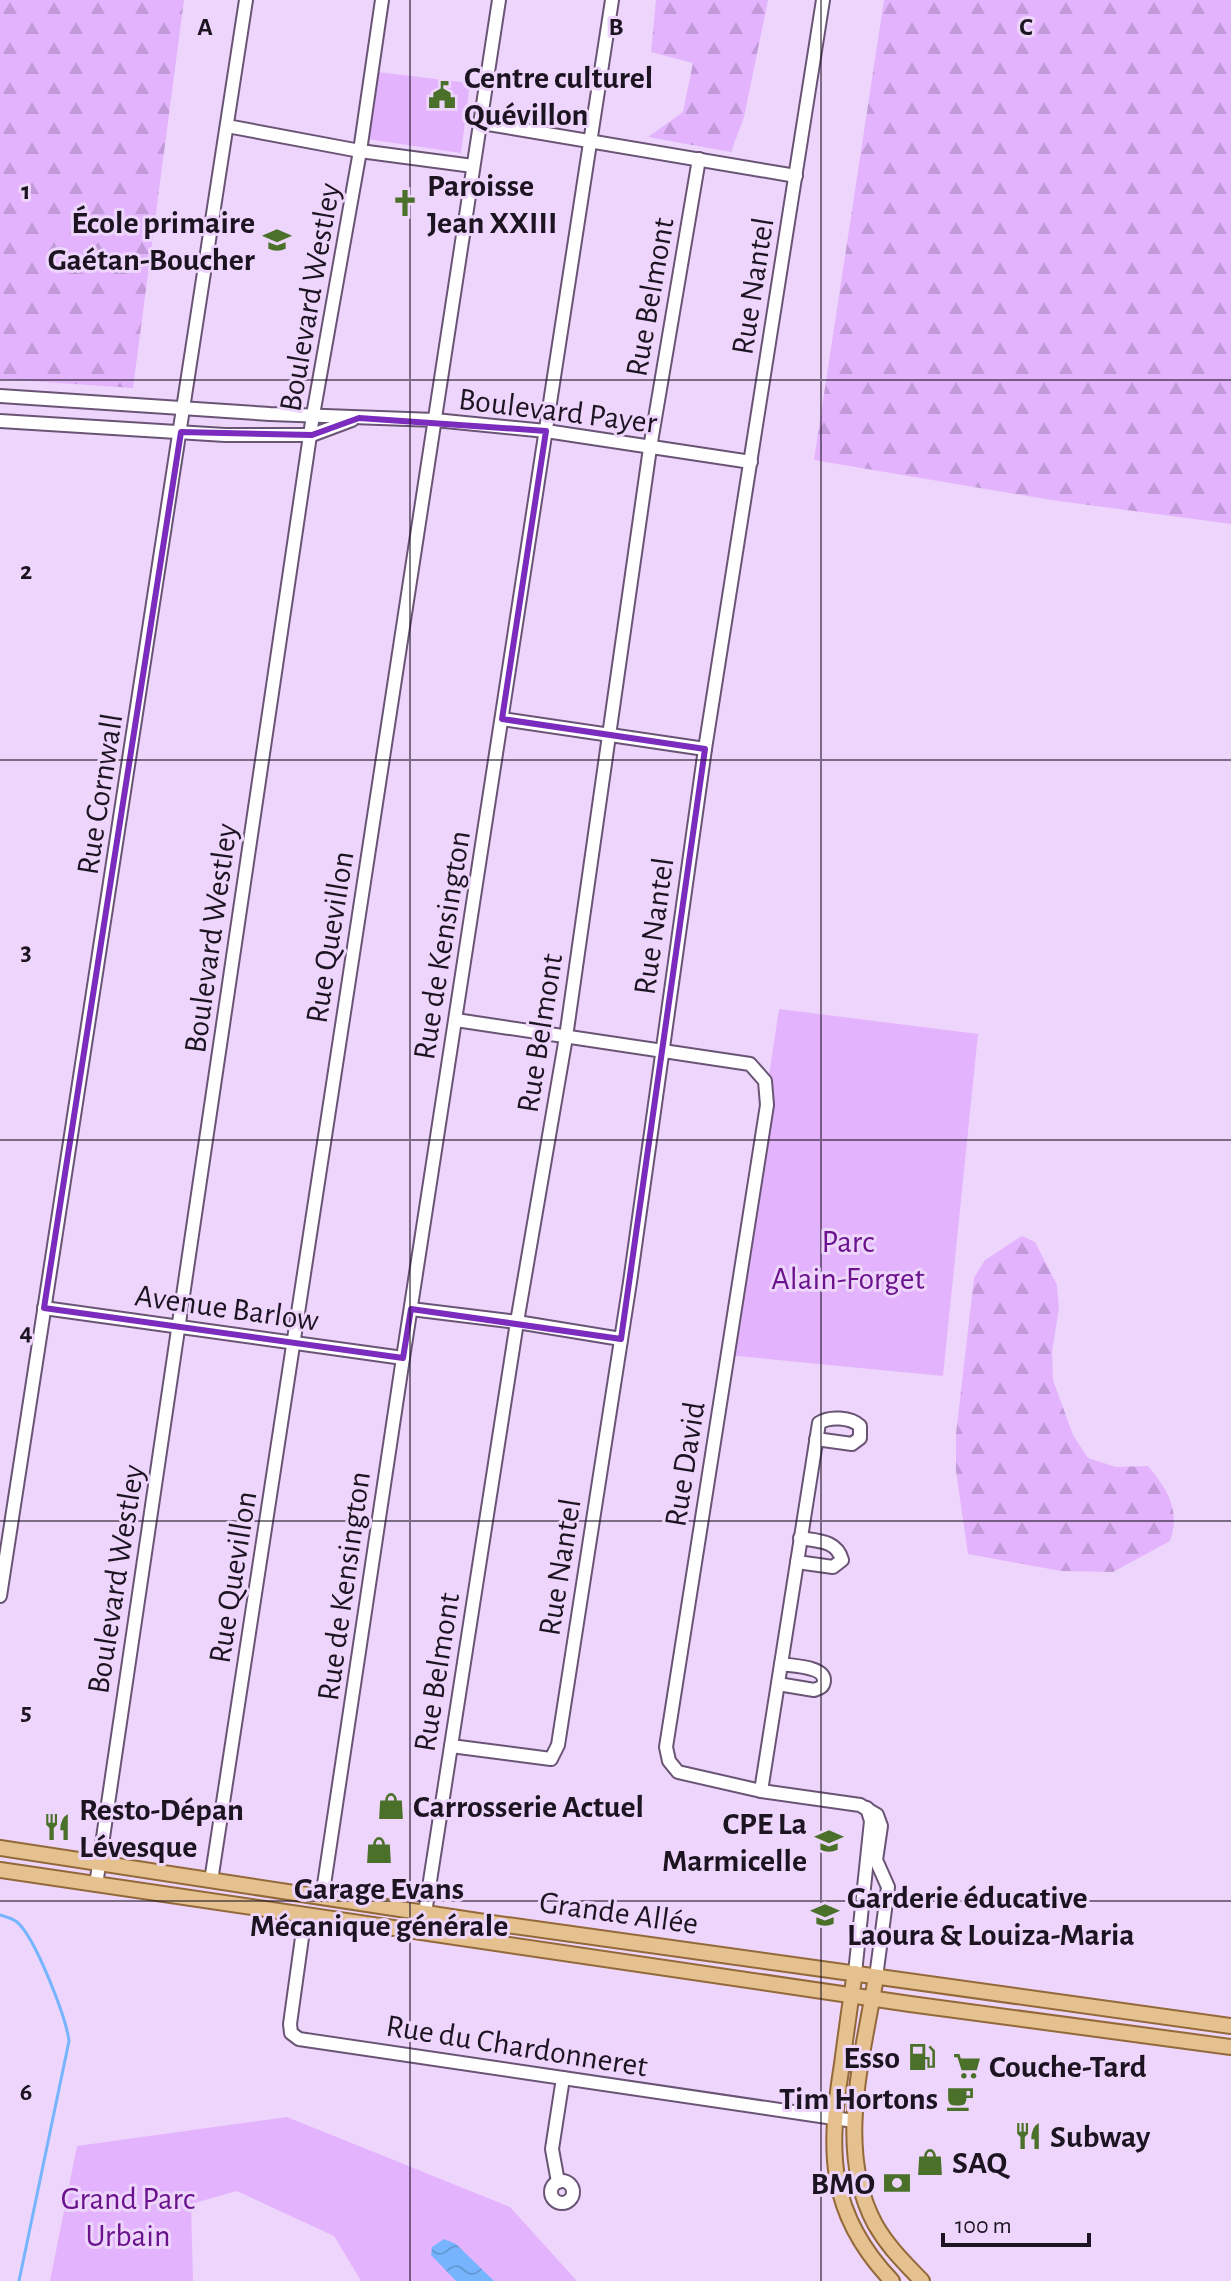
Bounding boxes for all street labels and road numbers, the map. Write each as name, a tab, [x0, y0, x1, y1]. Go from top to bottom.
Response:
street label: Boulevard Westley	[274, 180, 346, 414]
street label: Rue Belmont	[620, 215, 680, 379]
street label: Rue Nantel	[726, 215, 780, 357]
street label: Boulevard Payer	[457, 383, 660, 439]
street label: Rue Cornwall	[71, 711, 129, 877]
street label: Boulevard Westley	[179, 821, 243, 1055]
street label: Rue de Kensington	[408, 828, 476, 1062]
street label: Rue Quevillon	[301, 849, 359, 1026]
street label: Rue Nantel	[629, 856, 679, 997]
street label: Rue Belmont	[512, 951, 568, 1115]
street label: Avenue Barlow	[133, 1279, 321, 1337]
street label: Rue David	[659, 1399, 711, 1529]
street label: Boulevard Westley	[82, 1462, 150, 1696]
street label: Rue de Kensington	[312, 1469, 376, 1703]
street label: Rue Quevillon	[204, 1489, 262, 1666]
street label: Rue Nantel	[533, 1496, 587, 1638]
street label: Rue Belmont	[409, 1590, 465, 1754]
street label: Grande Allée	[537, 1886, 700, 1940]
street label: Rue du Chardonneret	[384, 2010, 650, 2082]

